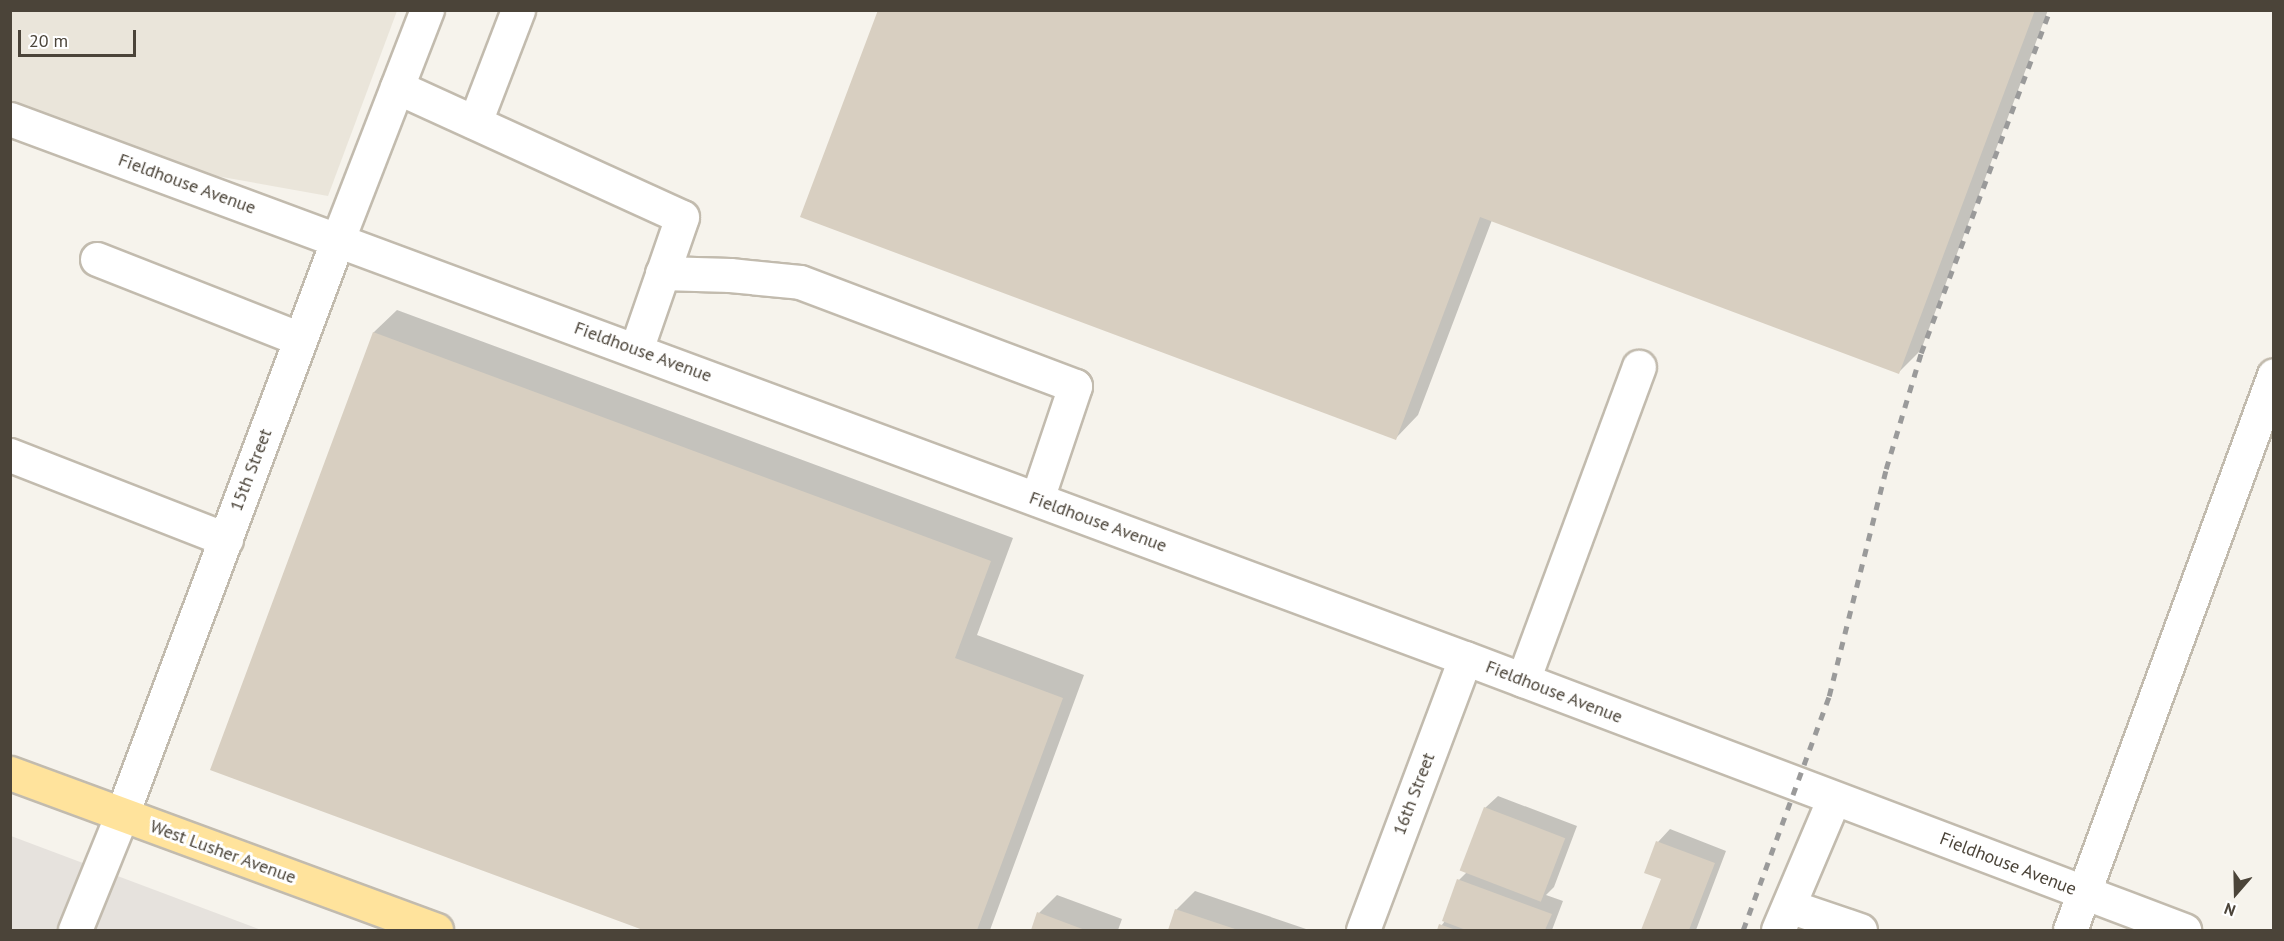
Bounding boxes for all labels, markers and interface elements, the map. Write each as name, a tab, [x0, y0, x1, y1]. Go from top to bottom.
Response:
scale bar	[21, 18, 140, 56]
text: 20 m	[29, 29, 68, 52]
street label: Fieldhouse Avenue	[115, 149, 259, 219]
street label: Fieldhouse Avenue	[571, 317, 715, 387]
street label: 15th Street	[225, 426, 277, 514]
street label: Fieldhouse Avenue	[1026, 487, 1170, 557]
street label: Fieldhouse Avenue	[1482, 656, 1626, 728]
street label: 16th Street	[1388, 750, 1440, 838]
street label: West Lusher Avenue	[147, 815, 299, 889]
street label: Fieldhouse Avenue	[1936, 828, 2080, 900]
north arrow	[2206, 863, 2266, 923]
text: N	[2221, 899, 2238, 921]

